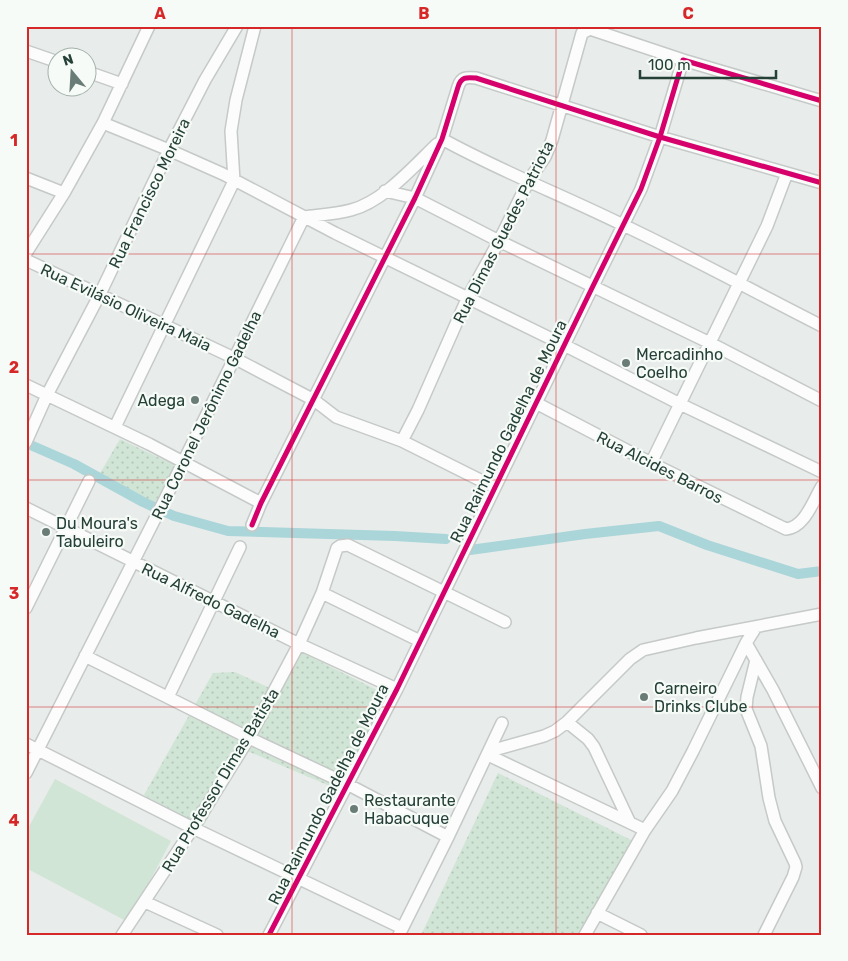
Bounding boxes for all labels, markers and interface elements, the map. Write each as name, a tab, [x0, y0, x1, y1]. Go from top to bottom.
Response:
text: A	[154, 4, 166, 23]
text: B	[418, 4, 430, 23]
text: C	[682, 4, 694, 23]
north arrow	[48, 48, 98, 98]
scale bar	[640, 48, 777, 80]
text: N	[61, 50, 76, 70]
text: 100 m	[648, 56, 690, 74]
street label: Rua Francisco Moreira	[105, 115, 194, 271]
text: 1	[10, 131, 18, 150]
street label: Rua Dimas Guedes Patriota	[449, 138, 558, 327]
street label: Rua Evilásio Oliveira Maia	[38, 260, 214, 355]
street label: Rua Coronel Jerônimo Gadelha	[147, 308, 265, 523]
street label: Rua Raimundo Gadelha de Moura	[446, 317, 571, 546]
place label: Mercadinho Coelho	[636, 345, 723, 382]
marker: Mercadinho Coelho	[620, 357, 632, 369]
text: 2	[9, 358, 19, 377]
place label: Adega	[138, 391, 185, 410]
marker: Adega	[189, 394, 201, 406]
street label: Rua Alcides Barros	[593, 427, 726, 508]
place label: Du Moura's Tabuleiro	[56, 514, 138, 551]
marker: Du Moura's Tabuleiro	[40, 526, 52, 538]
street label: Rua Alfredo Gadelha	[139, 559, 283, 642]
text: 3	[9, 584, 19, 603]
place label: Carneiro Drinks Clube	[654, 679, 748, 716]
street label: Rua Raimundo Gadelha de Moura	[264, 681, 393, 908]
street label: Rua Professor Dimas Batista	[158, 685, 283, 876]
marker: Carneiro Drinks Clube	[638, 691, 650, 703]
place label: Restaurante Habacuque	[364, 791, 456, 828]
marker: Restaurante Habacuque	[348, 803, 360, 815]
text: 4	[9, 811, 20, 830]

